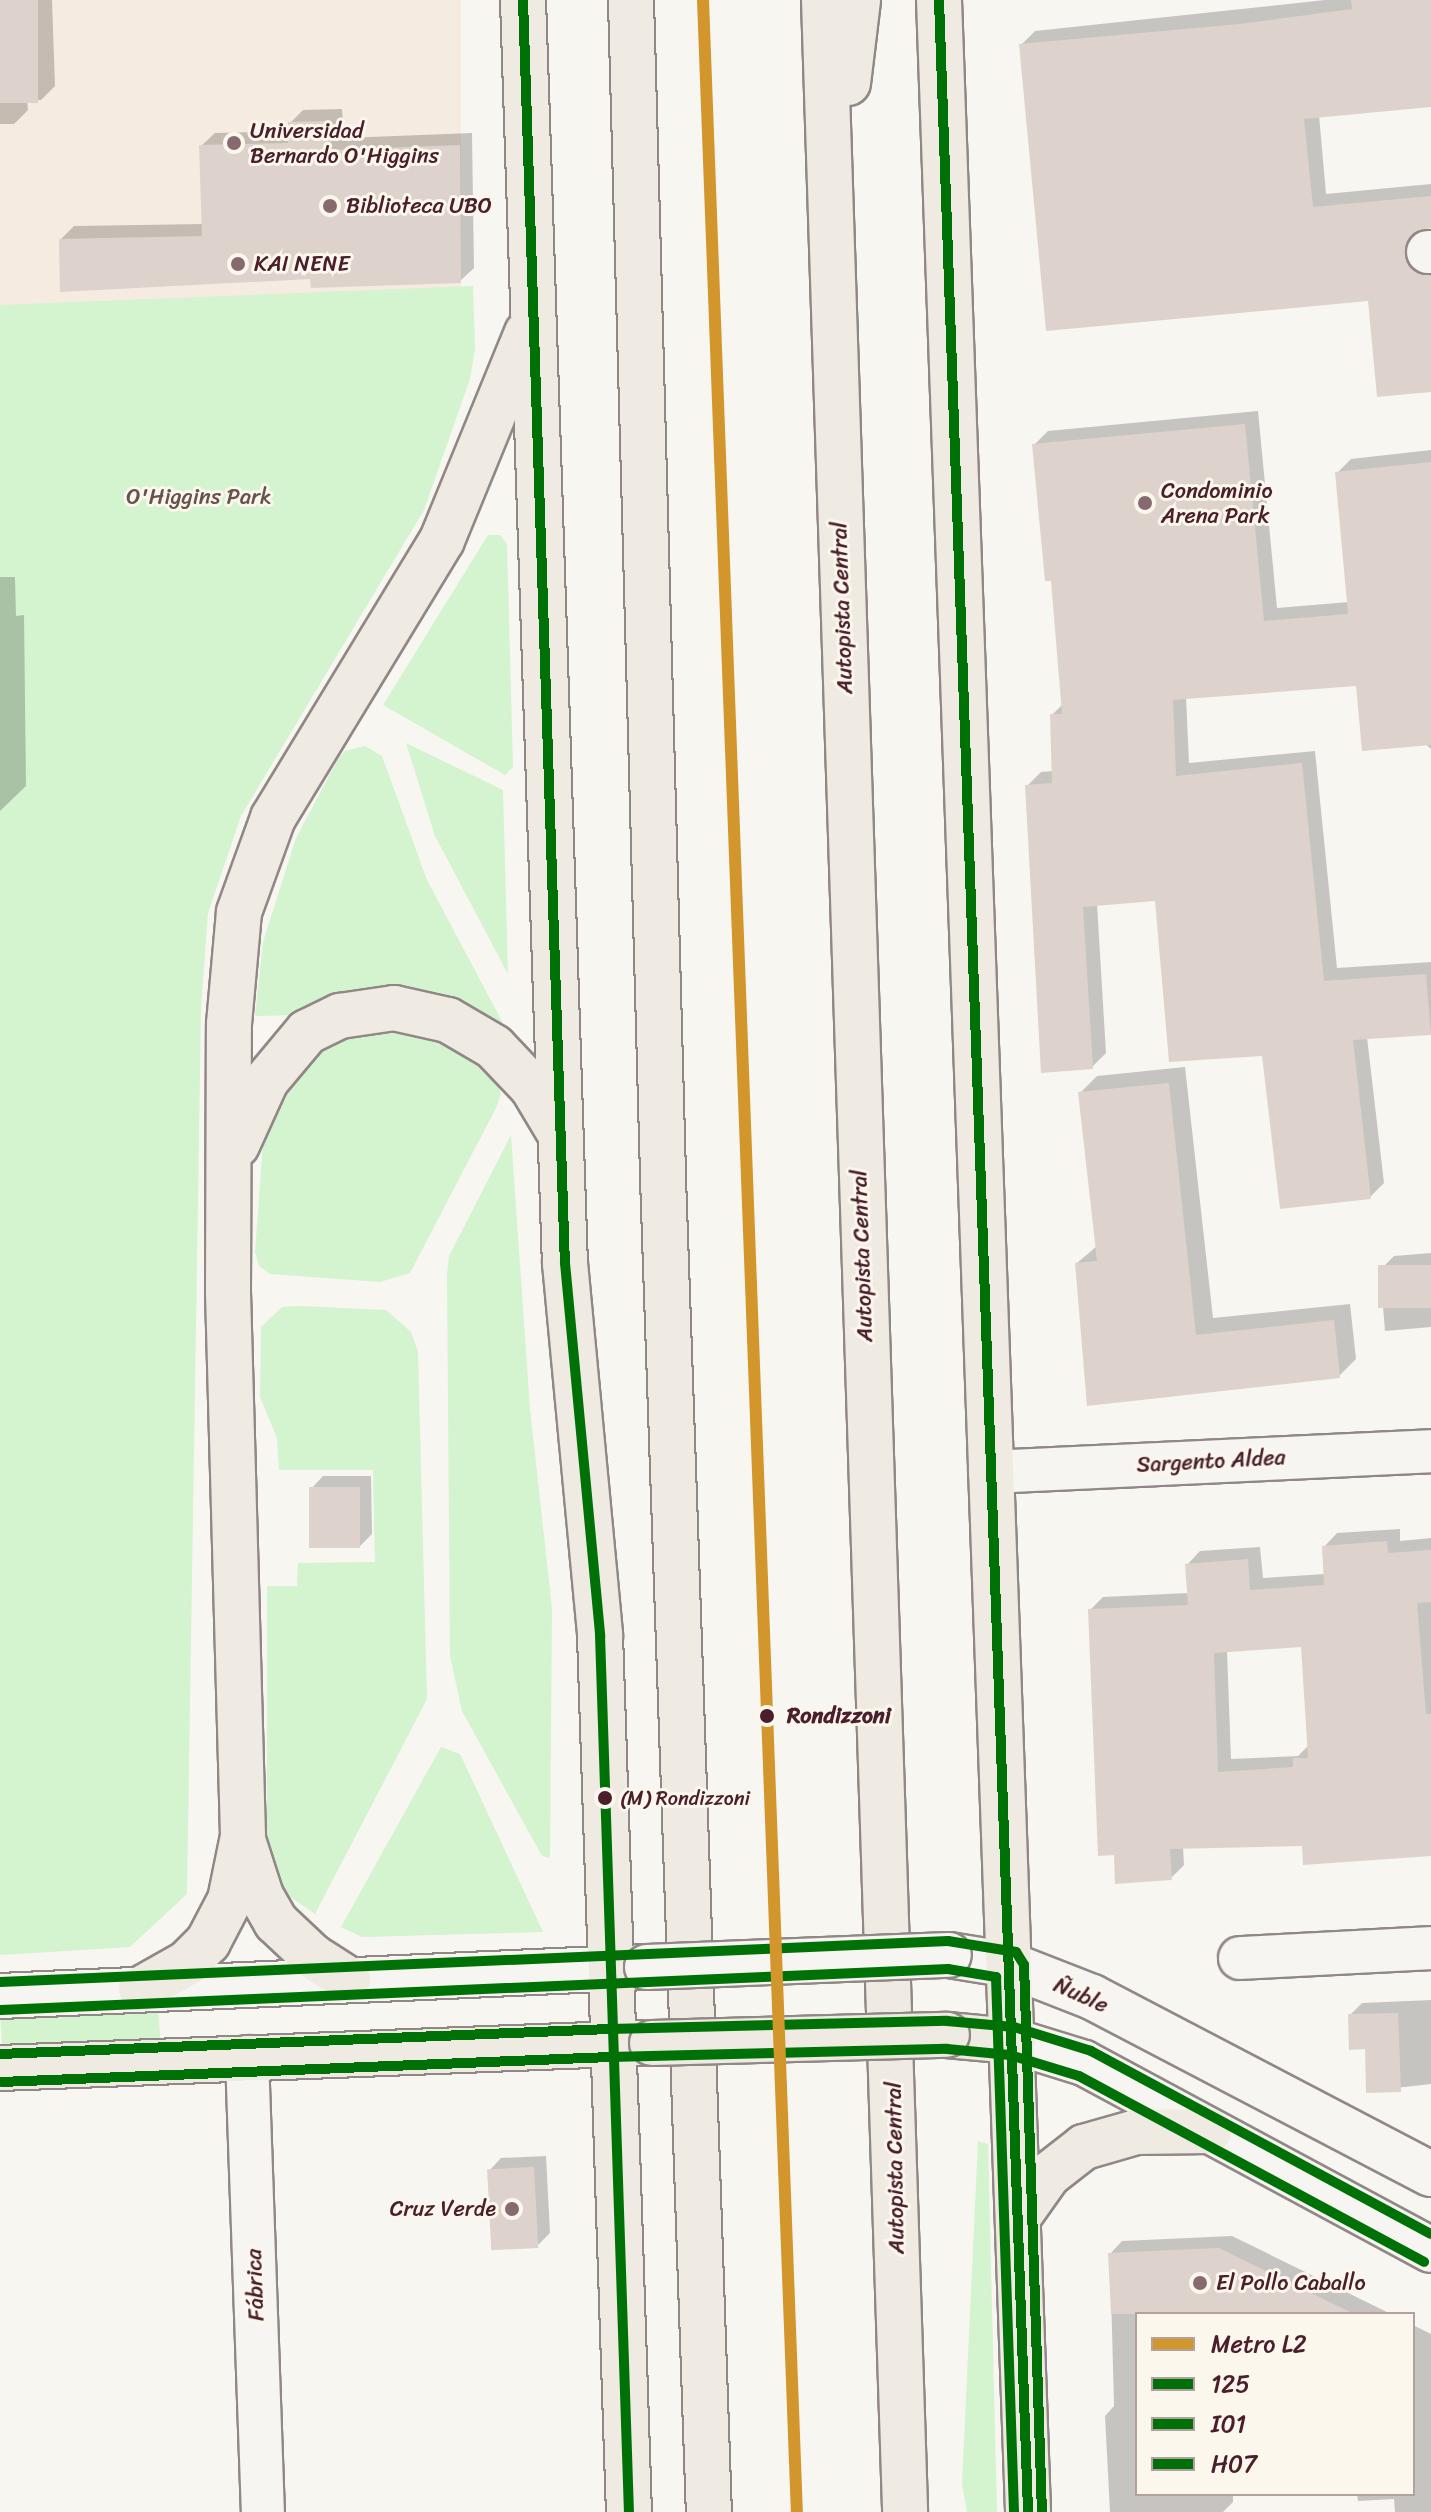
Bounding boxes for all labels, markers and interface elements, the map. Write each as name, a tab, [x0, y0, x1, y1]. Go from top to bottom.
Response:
place label: Universidad Bernardo O'Higgins	[250, 117, 439, 168]
marker: Universidad Bernardo O'Higgins	[225, 134, 243, 152]
place label: Biblioteca UBO	[346, 193, 492, 219]
marker: Biblioteca UBO	[321, 197, 339, 215]
place label: KAI NENE	[254, 251, 349, 277]
marker: KAI NENE	[229, 255, 247, 273]
place label: Condominio Arena Park	[1161, 477, 1273, 528]
park label: O'Higgins Park	[126, 484, 272, 510]
marker: Condominio Arena Park	[1136, 494, 1154, 512]
street label: Autopista Central	[826, 521, 858, 695]
street label: Autopista Central	[846, 1169, 878, 1343]
street label: Sargento Aldea	[1136, 1444, 1286, 1478]
marker: Rondizzoni	[754, 1703, 780, 1729]
place label: Rondizzoni	[787, 1703, 891, 1729]
place label: (M) Rondizzoni	[620, 1786, 750, 1810]
marker: (M) Rondizzoni	[597, 1790, 613, 1806]
street label: Ñuble	[1050, 1971, 1112, 2019]
street label: Autopista Central	[880, 2081, 910, 2255]
place label: Cruz Verde	[391, 2196, 496, 2222]
marker: Cruz Verde	[503, 2200, 521, 2218]
street label: Fábrica	[241, 2248, 269, 2322]
place label: El Pollo Caballo	[1216, 2270, 1365, 2296]
marker: El Pollo Caballo	[1191, 2274, 1209, 2292]
legend	[1135, 2312, 1415, 2496]
text: Metro L2	[1211, 2323, 1307, 2365]
text: 125	[1211, 2363, 1250, 2405]
text: I01	[1211, 2403, 1246, 2445]
text: H07	[1211, 2443, 1257, 2485]

